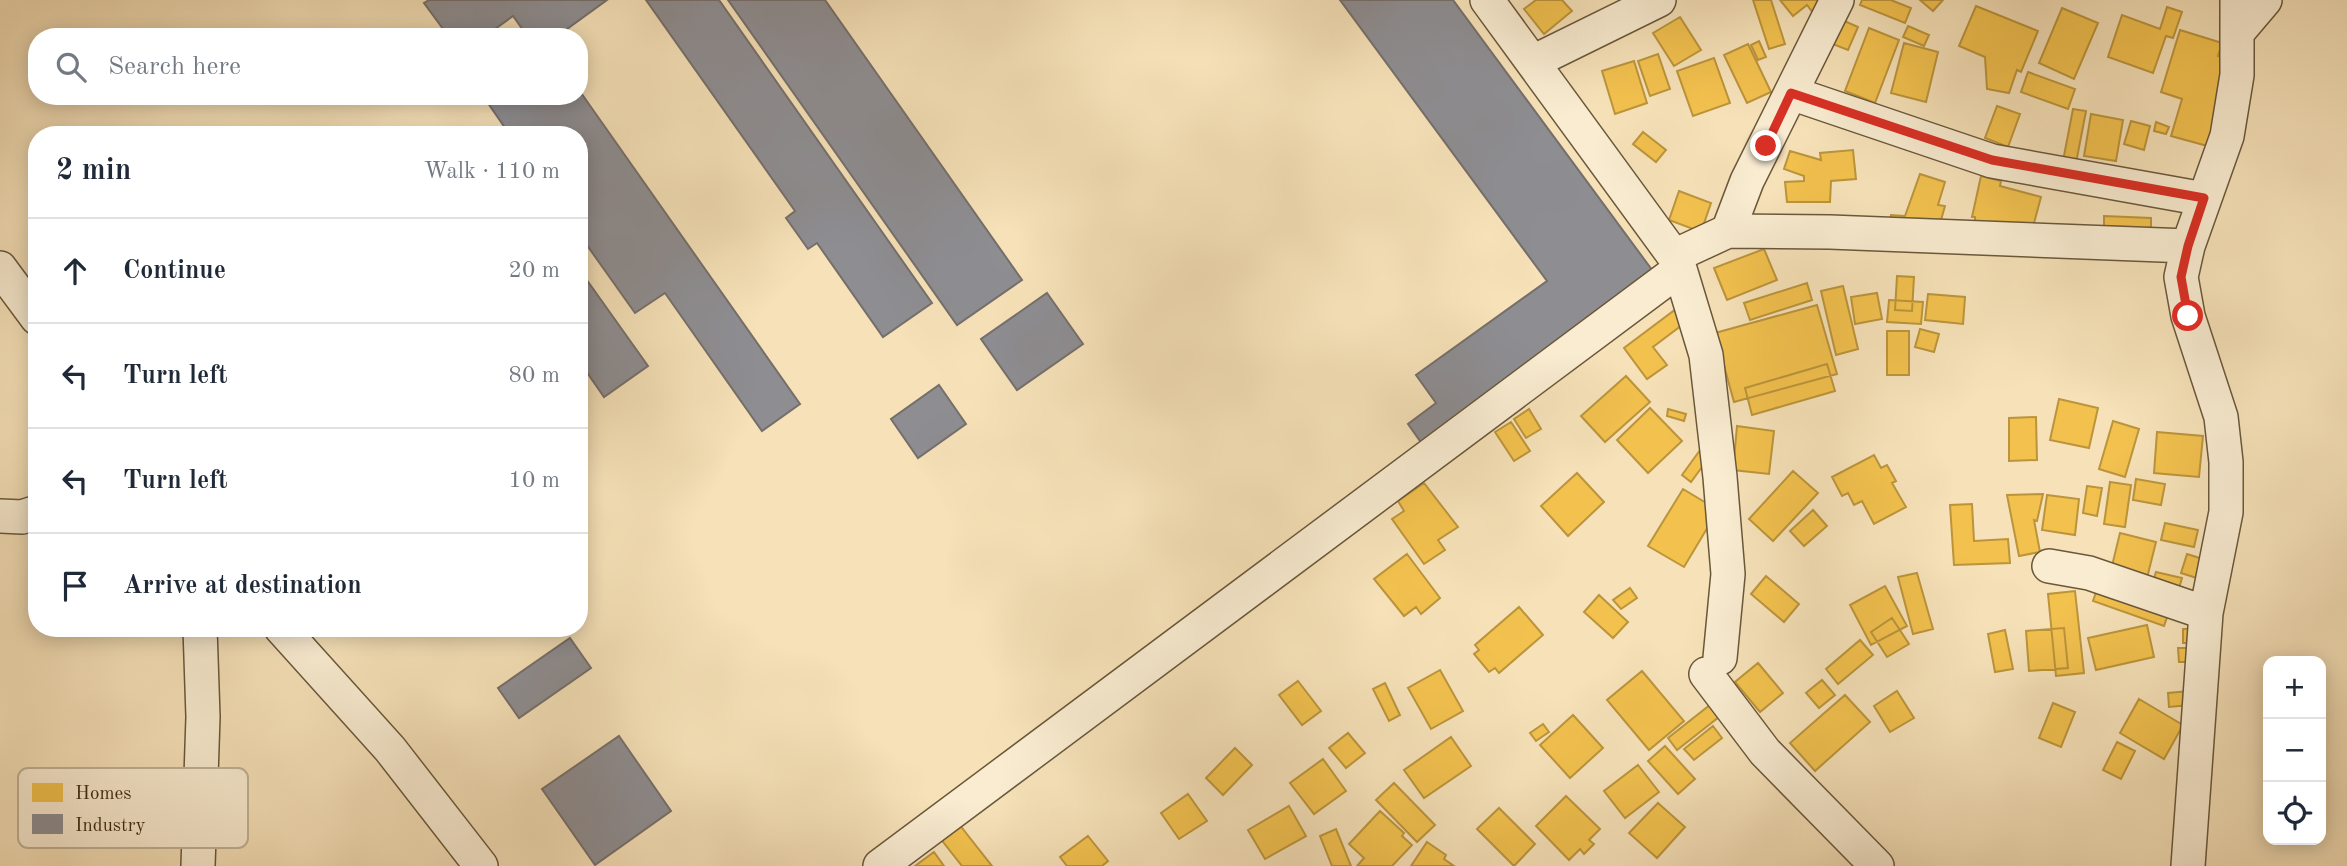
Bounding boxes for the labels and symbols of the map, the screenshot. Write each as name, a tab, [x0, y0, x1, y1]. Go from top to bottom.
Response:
route end	[1750, 130, 1781, 161]
route start	[2172, 300, 2203, 331]
legend	[18, 768, 248, 848]
text: Homes	[75, 785, 131, 804]
text: Industry	[75, 817, 146, 836]

